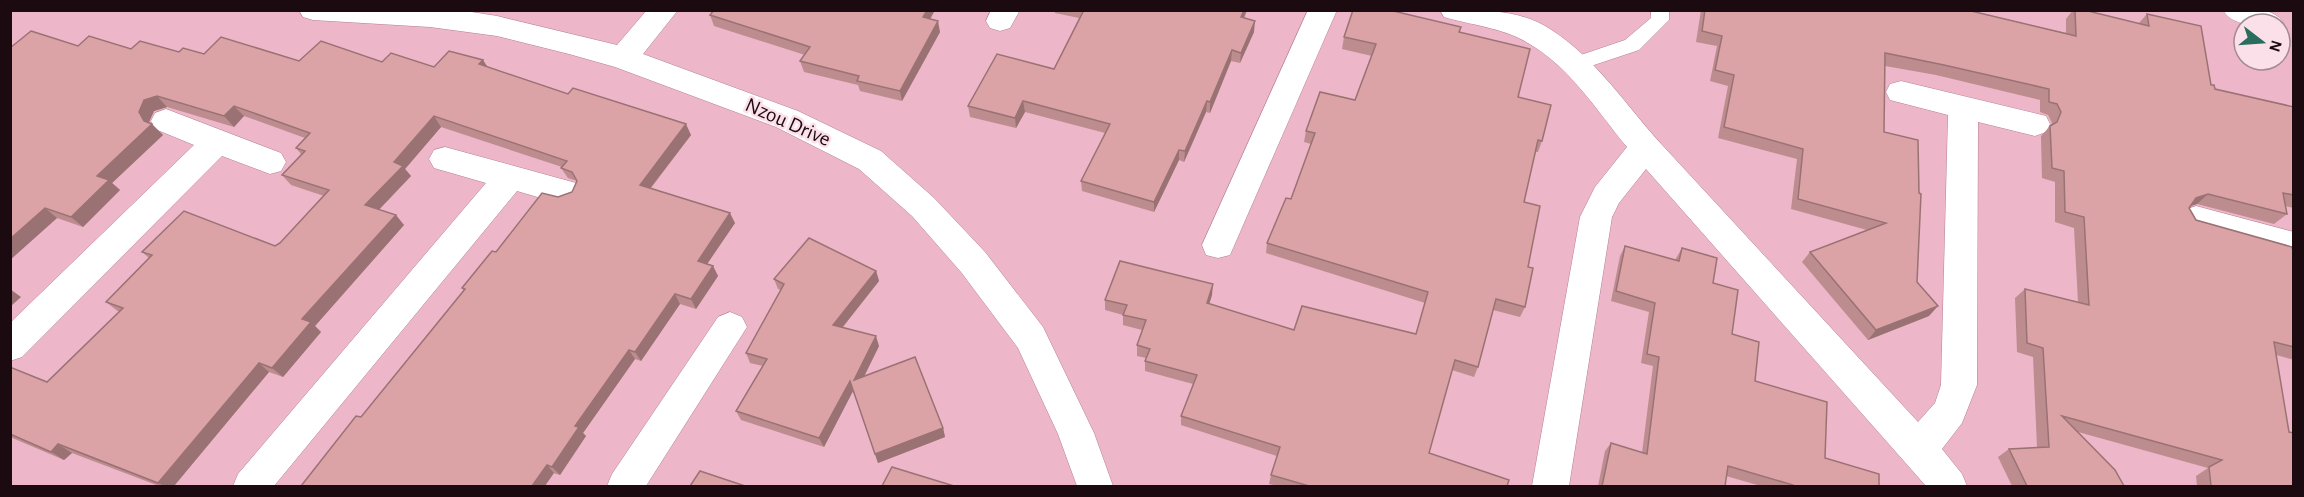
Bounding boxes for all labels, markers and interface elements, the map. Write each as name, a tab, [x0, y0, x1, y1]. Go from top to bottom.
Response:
north arrow	[2232, 12, 2292, 72]
text: N	[2266, 38, 2285, 54]
street label: Nzou Drive	[742, 94, 834, 150]

